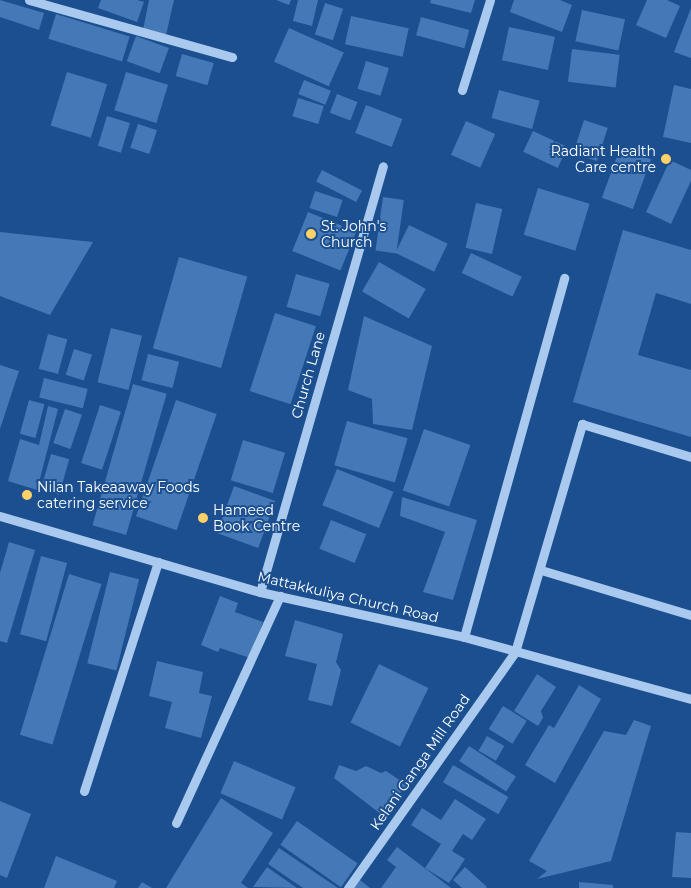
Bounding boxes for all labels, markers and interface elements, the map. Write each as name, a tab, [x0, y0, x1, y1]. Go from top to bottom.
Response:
place label: Radiant Health Care centre	[551, 143, 656, 176]
marker: Radiant Health Care centre	[660, 153, 672, 165]
place label: St. John's Church	[321, 218, 386, 250]
marker: St. John's Church	[305, 228, 317, 240]
street label: Church Lane	[288, 330, 328, 420]
place label: Nilan Takeaaway Foods catering service	[37, 479, 200, 512]
marker: Nilan Takeaaway Foods catering service	[21, 489, 33, 501]
place label: Hameed Book Centre	[213, 502, 300, 534]
marker: Hameed Book Centre	[197, 512, 209, 524]
street label: Mattakkuliya Church Road	[256, 568, 440, 626]
street label: Kelani Ganga Mill Road	[367, 691, 473, 833]

